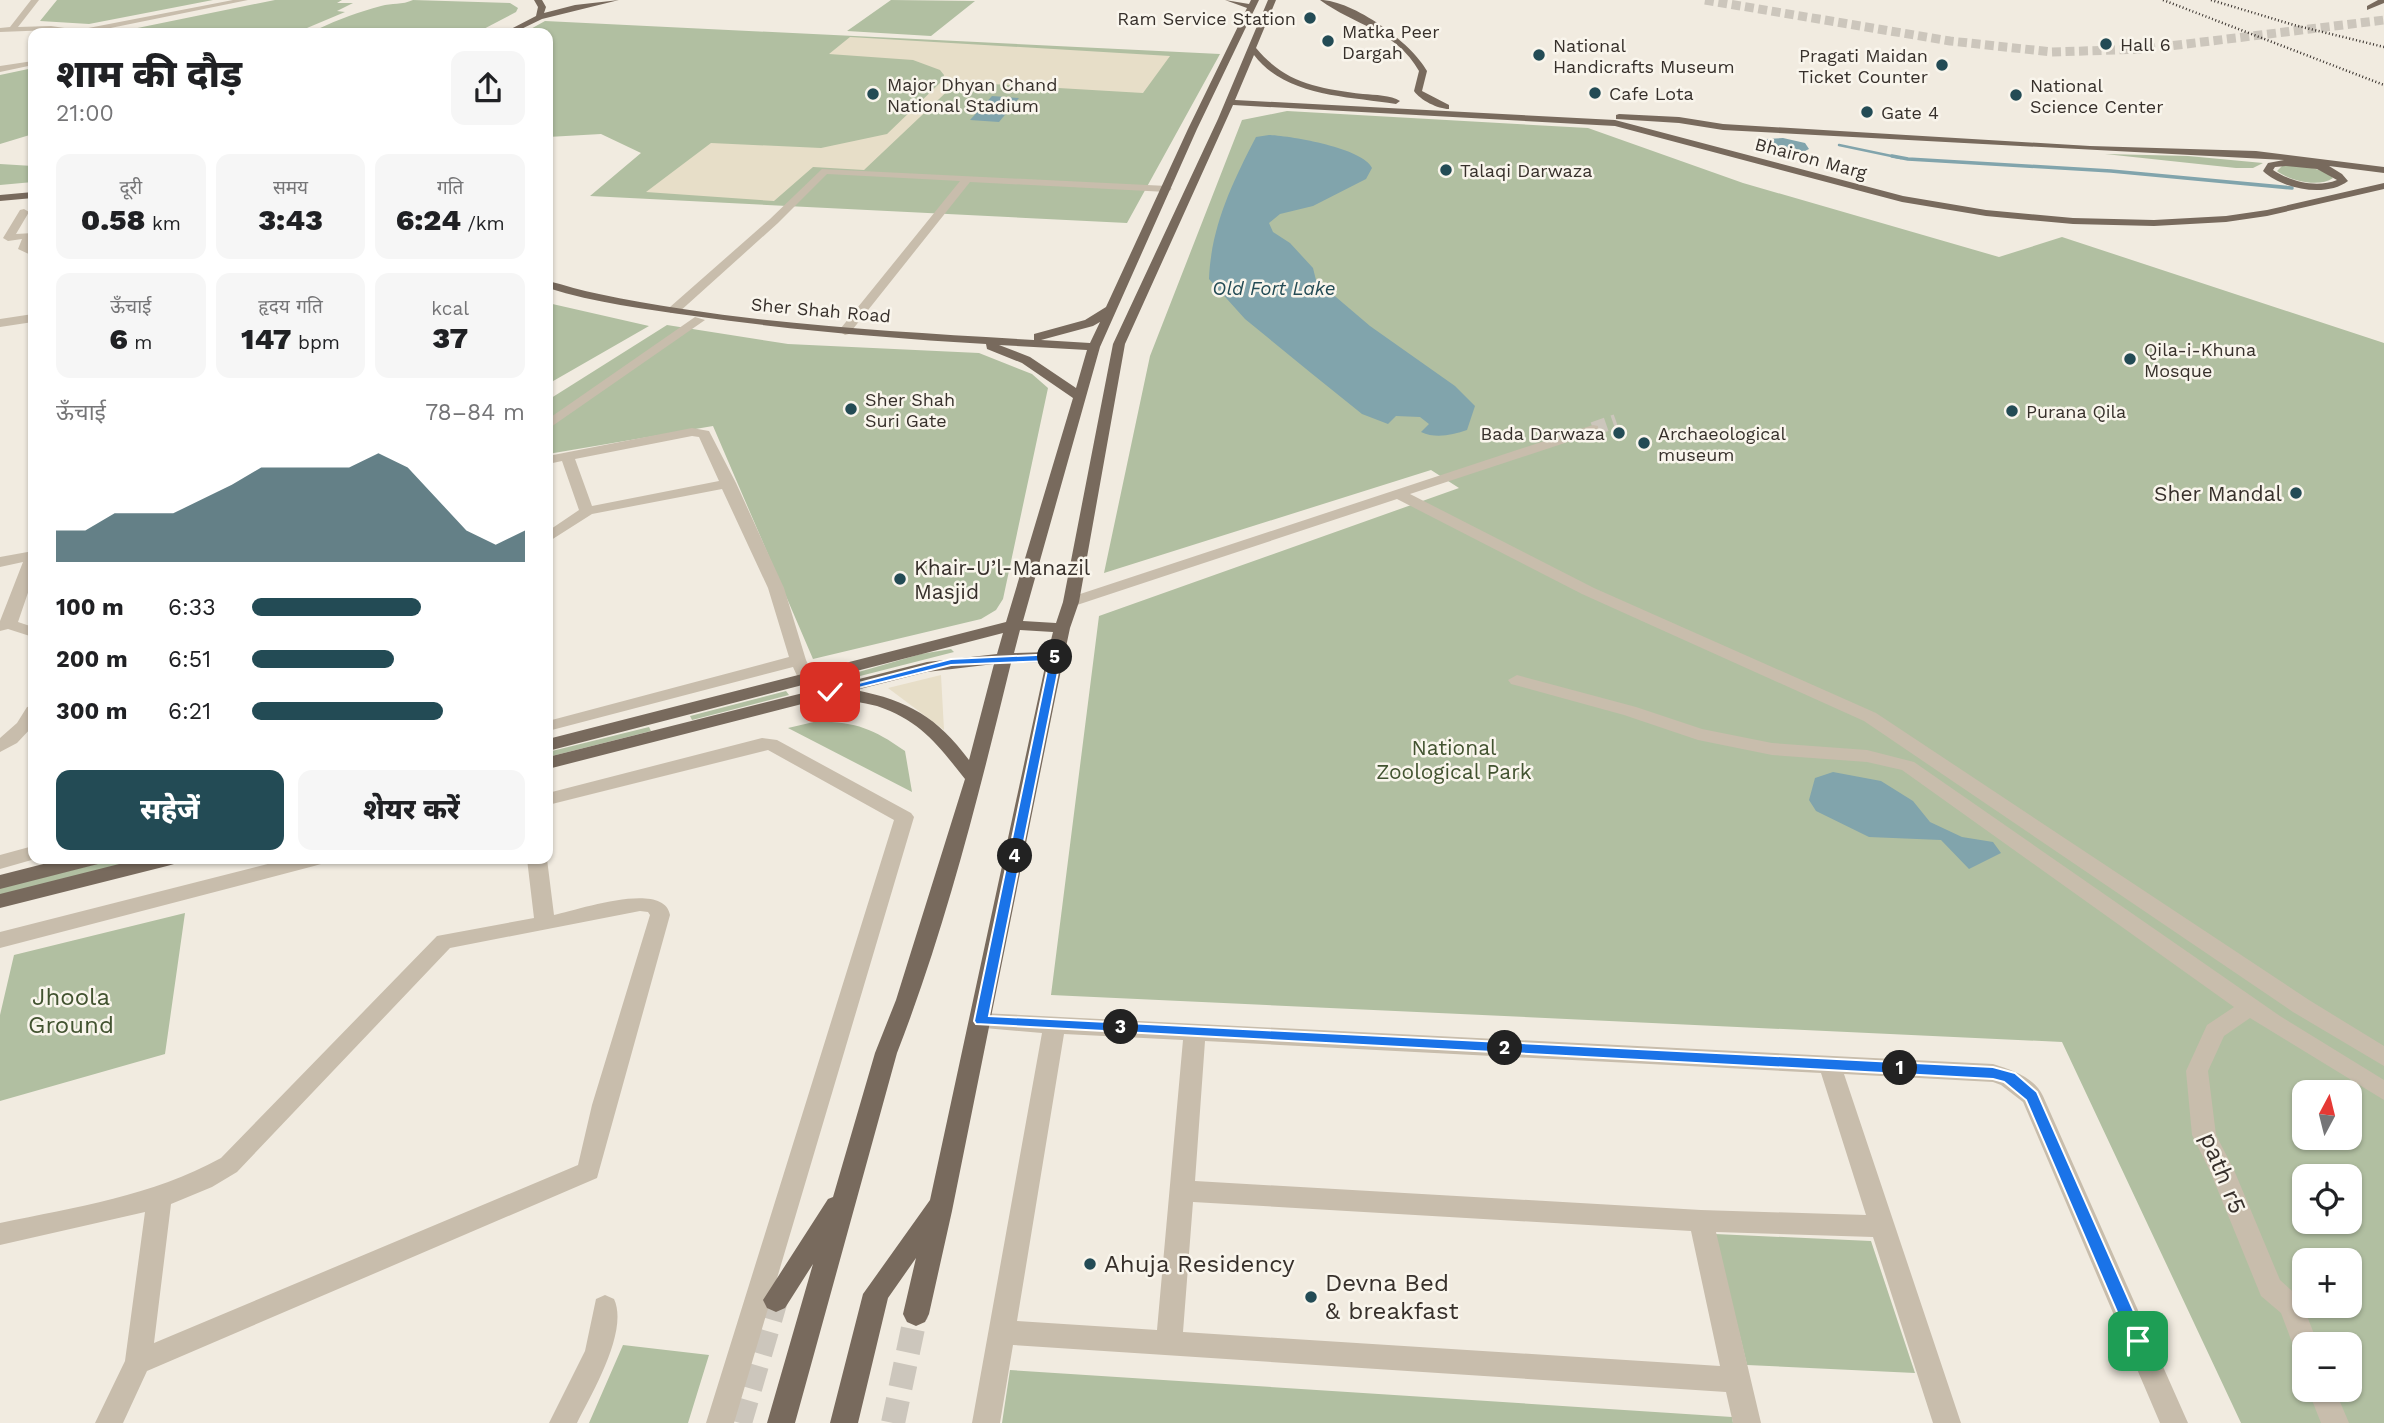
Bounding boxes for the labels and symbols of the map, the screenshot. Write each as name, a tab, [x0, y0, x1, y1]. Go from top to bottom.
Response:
place label: Ram Service Station	[1117, 8, 1296, 29]
marker: Ram Service Station	[1302, 10, 1318, 26]
place label: Matka Peer Dargah	[1342, 21, 1440, 63]
marker: Matka Peer Dargah	[1320, 33, 1336, 49]
place label: Hall 6	[2120, 34, 2171, 55]
place label: National Handicrafts Museum	[1553, 35, 1735, 77]
marker: Hall 6	[2098, 36, 2114, 52]
place label: Pragati Maidan Ticket Counter	[1798, 45, 1928, 87]
marker: National Handicrafts Museum	[1531, 47, 1547, 63]
marker: Pragati Maidan Ticket Counter	[1934, 57, 1950, 73]
place label: Major Dhyan Chand National Stadium	[887, 74, 1058, 116]
place label: National Science Center	[2030, 75, 2164, 117]
place label: Cafe Lota	[1609, 83, 1694, 104]
marker: Cafe Lota	[1587, 85, 1603, 101]
marker: Major Dhyan Chand National Stadium	[865, 86, 881, 102]
marker: National Science Center	[2008, 87, 2024, 103]
place label: Gate 4	[1881, 102, 1939, 123]
marker: Gate 4	[1859, 104, 1875, 120]
street label: Bhairon Marg	[1753, 133, 1870, 183]
place label: Talaqi Darwaza	[1460, 160, 1593, 181]
marker: Talaqi Darwaza	[1438, 162, 1454, 178]
water label: Old Fort Lake	[1212, 277, 1336, 300]
street label: Sher Shah Road	[750, 293, 892, 327]
place label: Qila-i-Khuna Mosque	[2144, 339, 2256, 381]
marker: Qila-i-Khuna Mosque	[2122, 351, 2138, 367]
place label: Sher Shah Suri Gate	[865, 389, 955, 431]
marker: Sher Shah Suri Gate	[843, 401, 859, 417]
place label: Purana Qila	[2026, 401, 2126, 422]
marker: Purana Qila	[2004, 403, 2020, 419]
place label: Bada Darwaza	[1481, 423, 1605, 444]
place label: Archaeological museum	[1658, 423, 1786, 465]
marker: Bada Darwaza	[1611, 425, 1627, 441]
marker: Archaeological museum	[1636, 435, 1652, 451]
place label: Sher Mandal	[2154, 481, 2283, 506]
marker: Sher Mandal	[2288, 485, 2304, 501]
place label: Khair-U’l-Manazil Masjid	[914, 555, 1091, 604]
marker: Khair-U’l-Manazil Masjid	[892, 571, 908, 587]
pin: 5	[1038, 640, 1072, 674]
pin	[800, 662, 860, 722]
park label: National Zoological Park	[1376, 735, 1532, 784]
pin: 4	[998, 838, 1032, 874]
park label: Jhoola Ground	[28, 983, 114, 1039]
pin: 3	[1104, 1010, 1138, 1044]
pin: 2	[1488, 1030, 1522, 1066]
pin: 1	[1882, 1050, 1918, 1086]
north arrow	[2292, 1080, 2362, 1150]
street label: path r5	[2194, 1128, 2252, 1218]
place label: Ahuja Residency	[1104, 1250, 1295, 1278]
marker: Ahuja Residency	[1082, 1256, 1098, 1272]
place label: Devna Bed & breakfast	[1325, 1269, 1459, 1325]
marker: Devna Bed & breakfast	[1303, 1289, 1319, 1305]
pin	[2108, 1311, 2168, 1371]

